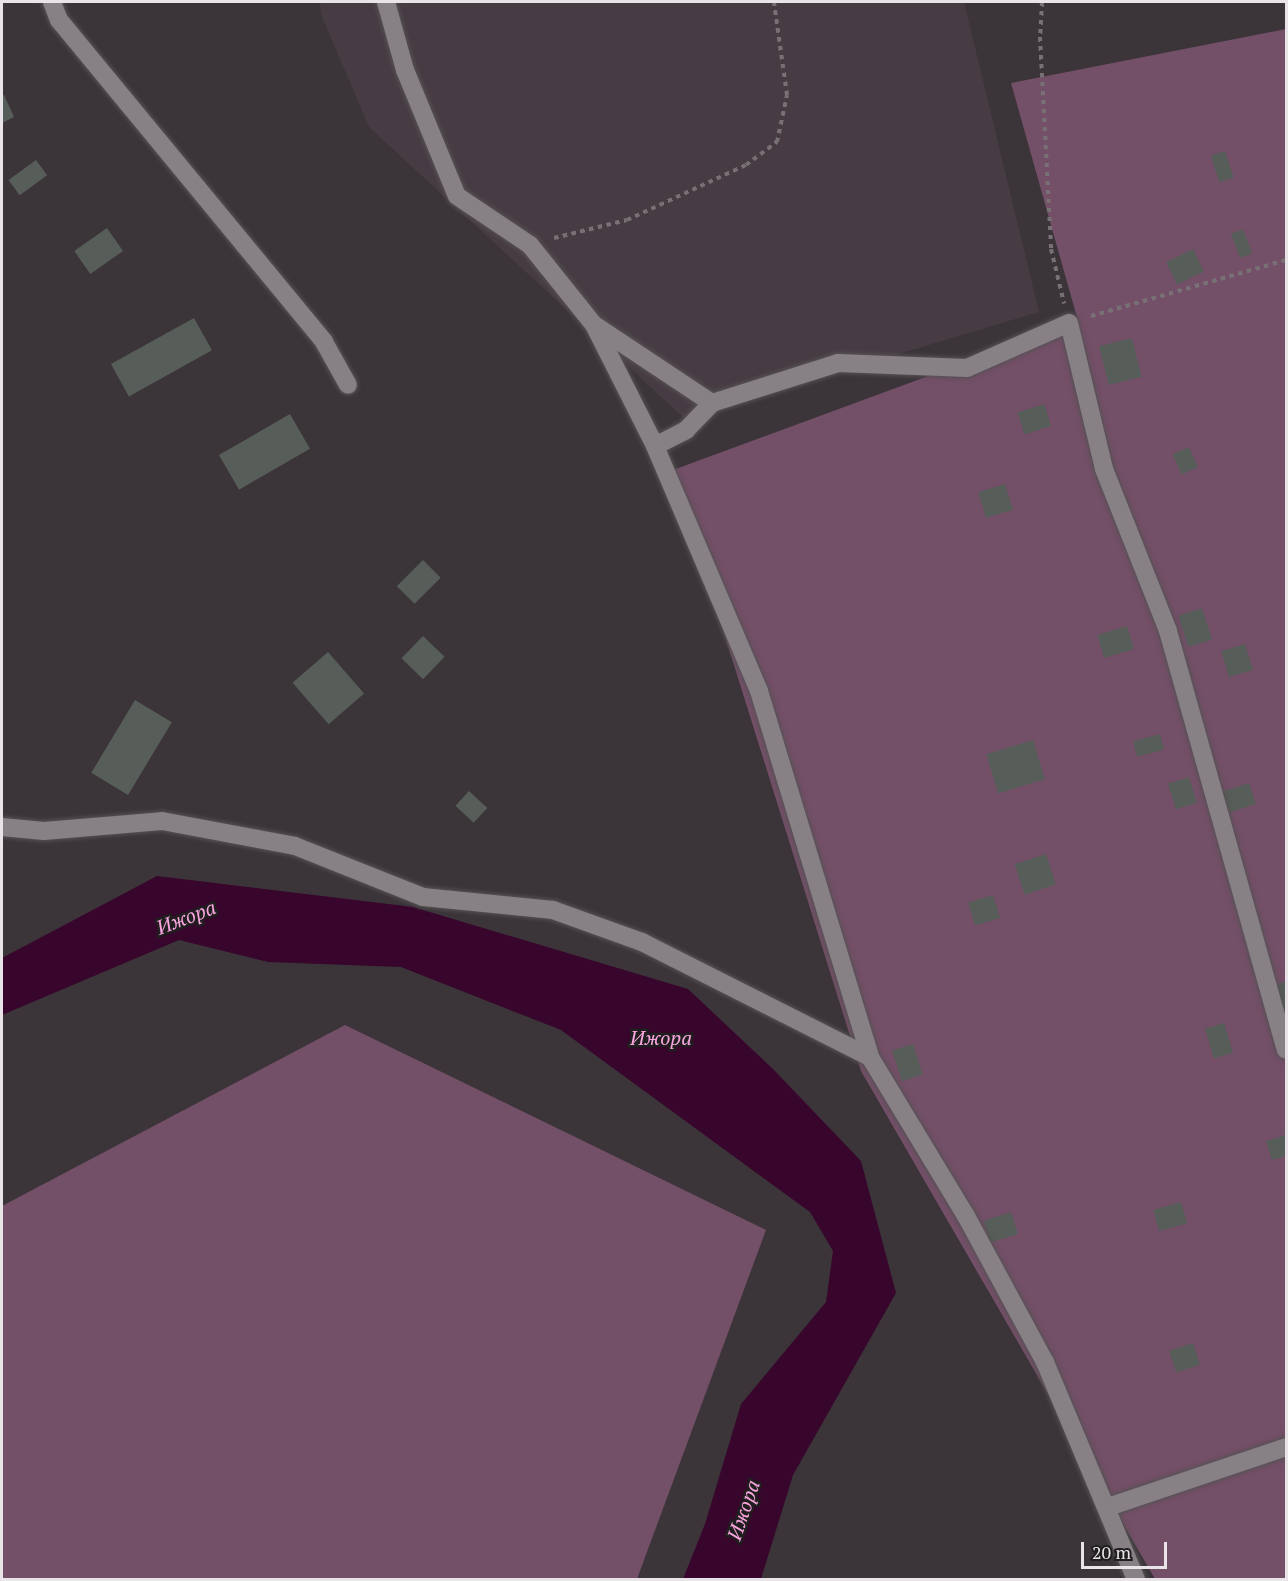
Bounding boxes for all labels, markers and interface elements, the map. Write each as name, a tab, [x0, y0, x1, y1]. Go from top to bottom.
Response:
water label: Ижора	[153, 895, 219, 939]
water label: Ижора	[630, 1025, 692, 1049]
water label: Ижора	[722, 1477, 764, 1543]
scale bar	[1084, 1530, 1170, 1568]
text: 20 m	[1092, 1540, 1131, 1564]

